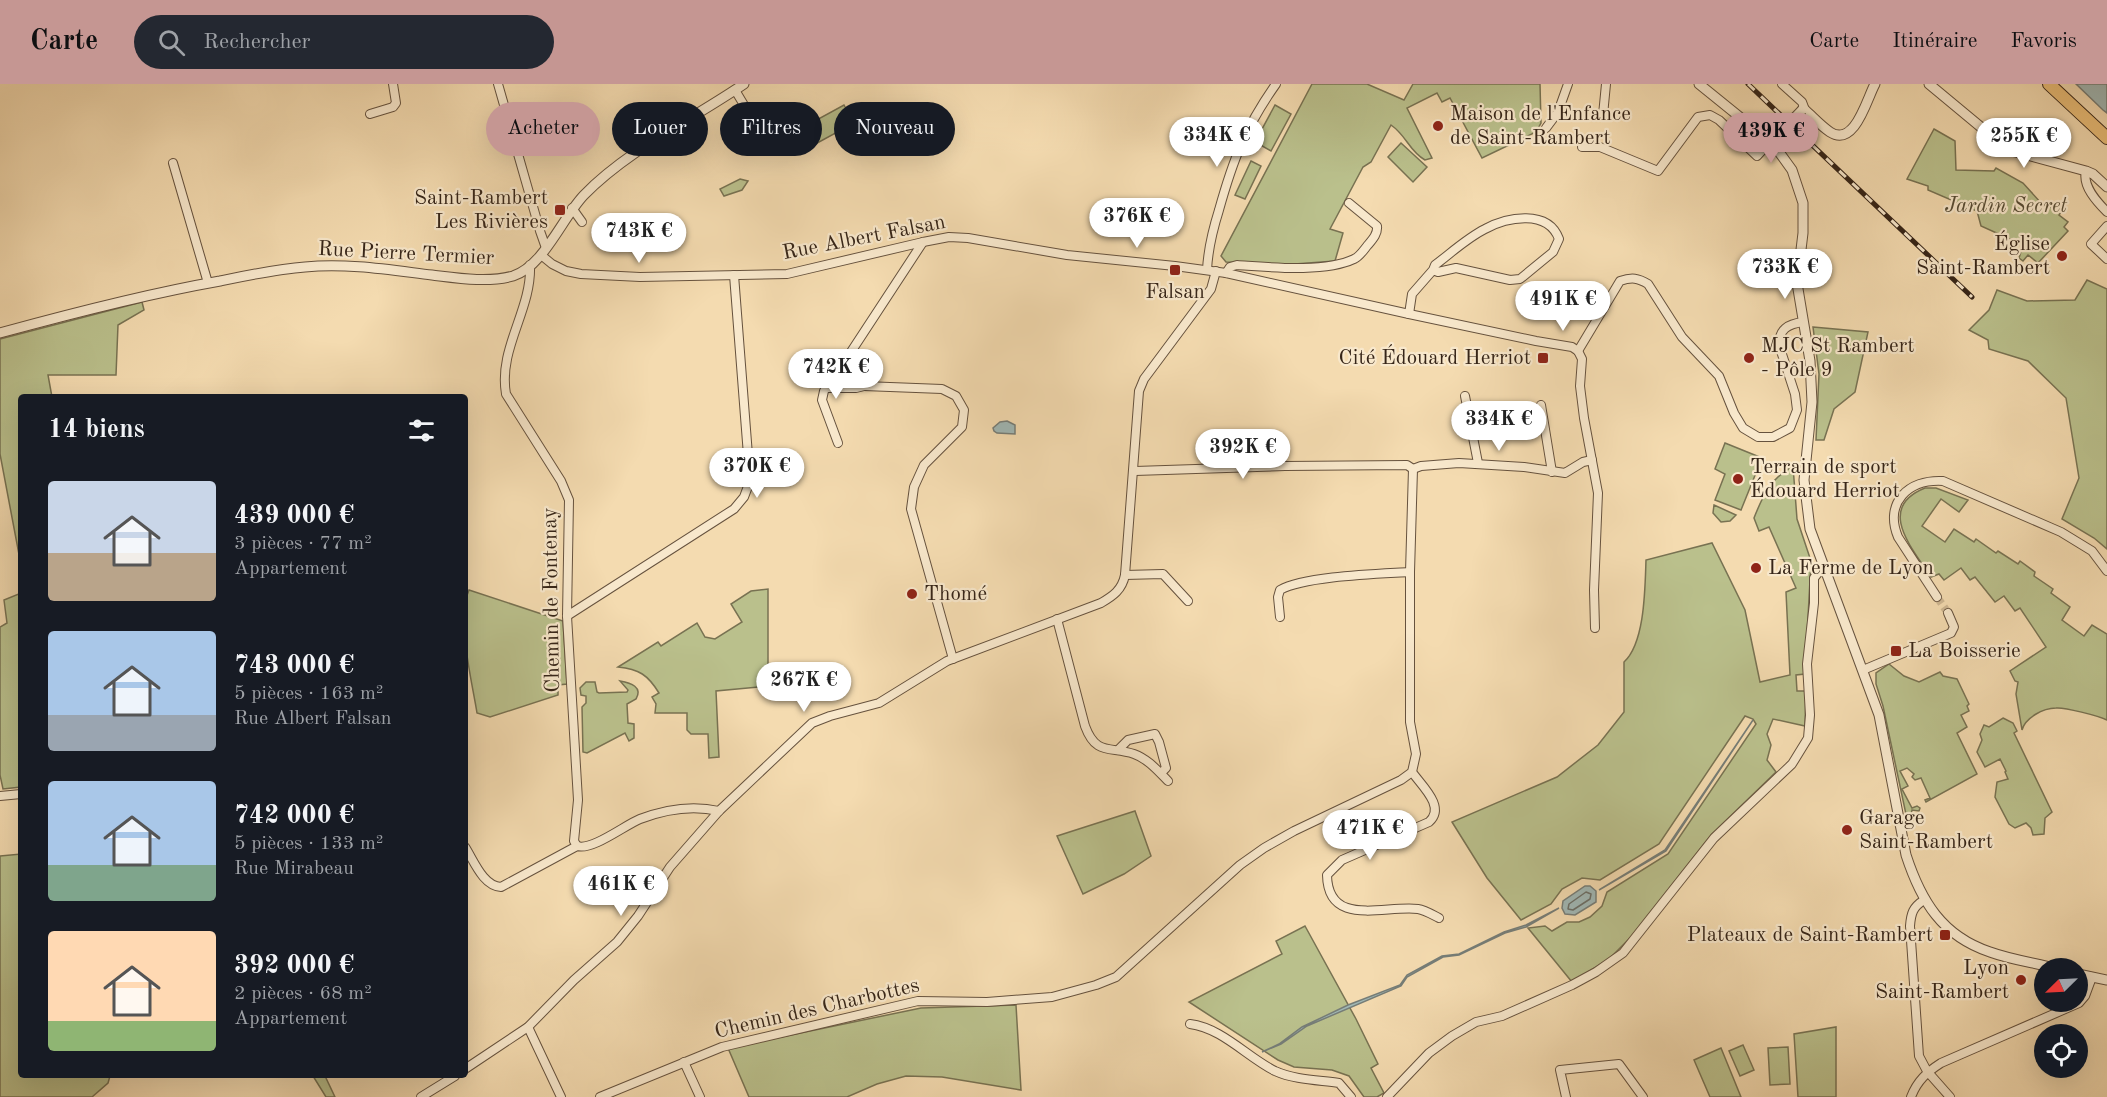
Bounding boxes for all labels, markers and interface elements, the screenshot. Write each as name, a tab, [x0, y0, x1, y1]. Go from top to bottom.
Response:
search box	[134, 15, 554, 69]
icon: search	[155, 26, 188, 59]
text: Carte	[30, 28, 98, 56]
text: Rechercher	[203, 31, 311, 53]
text: Carte	[1809, 31, 1859, 52]
text: Itinéraire	[1892, 31, 1978, 52]
text: Favoris	[2011, 31, 2077, 52]
chip: Acheter	[486, 102, 600, 156]
chip: Louer	[612, 102, 708, 156]
chip: Filtres	[720, 102, 822, 156]
chip: Nouveau	[834, 102, 955, 156]
place label: Maison de l'Enfance de Saint-Rambert	[1450, 104, 1631, 149]
pin: 439K €	[1722, 113, 1820, 164]
pin: 334K €	[1168, 117, 1266, 168]
pin: 255K €	[1975, 118, 2073, 169]
marker: Maison de l'Enfance de Saint-Rambert	[1431, 119, 1445, 133]
text: 439K €	[1737, 122, 1805, 142]
text: 334K €	[1183, 126, 1251, 146]
text: 255K €	[1990, 127, 2058, 147]
place label: Saint-Rambert Les Rivières	[414, 188, 548, 233]
park label: Jardin Secret	[1945, 196, 2068, 217]
pin: 376K €	[1088, 198, 1186, 249]
marker: Saint-Rambert Les Rivières	[553, 203, 567, 217]
text: 376K €	[1103, 207, 1171, 227]
street label: Rue Albert Falsan	[781, 212, 947, 264]
pin: 743K €	[590, 213, 688, 264]
text: 743K €	[605, 222, 673, 242]
place label: Église Saint-Rambert	[1916, 230, 2050, 279]
street label: Rue Pierre Termier	[317, 239, 495, 269]
pin: 733K €	[1736, 249, 1834, 300]
marker: Église Saint-Rambert	[2055, 249, 2069, 263]
text: 733K €	[1751, 258, 1819, 278]
marker: Falsan	[1168, 263, 1182, 277]
pin: 491K €	[1514, 281, 1612, 332]
place label: Falsan	[1145, 282, 1205, 303]
text: 491K €	[1529, 290, 1597, 310]
place label: MJC St Rambert - Pôle 9	[1761, 336, 1915, 381]
place label: Cité Édouard Herriot	[1339, 344, 1531, 369]
pin: 742K €	[787, 349, 885, 400]
marker: Cité Édouard Herriot	[1536, 351, 1550, 365]
marker: MJC St Rambert - Pôle 9	[1742, 351, 1756, 365]
text: 742K €	[802, 358, 870, 378]
pin: 334K €	[1450, 401, 1548, 452]
text: 334K €	[1465, 410, 1533, 430]
icon: filters	[405, 414, 438, 447]
text: 14 biens	[48, 417, 145, 443]
pin: 392K €	[1194, 429, 1292, 480]
text: 392K €	[1209, 438, 1277, 458]
pin: 370K €	[708, 448, 806, 499]
text: 370K €	[723, 457, 791, 477]
place label: Terrain de sport Édouard Herriot	[1750, 457, 1900, 502]
marker: Terrain de sport Édouard Herriot	[1731, 472, 1745, 486]
text: 439 000 €	[234, 503, 354, 529]
icon: home	[96, 505, 168, 577]
street label: Chemin de Fontenay	[540, 507, 564, 693]
text: 3 pièces · 77 m²	[234, 534, 372, 554]
place label: La Ferme de Lyon	[1768, 558, 1934, 579]
text: Appartement	[234, 559, 347, 579]
marker: La Ferme de Lyon	[1749, 561, 1763, 575]
place label: Thomé	[924, 584, 987, 605]
marker: Thomé	[905, 587, 919, 601]
place label: La Boisserie	[1908, 641, 2021, 662]
marker: La Boisserie	[1889, 644, 1903, 658]
text: 743 000 €	[234, 653, 354, 679]
icon: home	[96, 655, 168, 727]
pin: 267K €	[755, 662, 853, 713]
text: 267K €	[770, 671, 838, 691]
text: 5 pièces · 163 m²	[234, 684, 383, 704]
text: Rue Albert Falsan	[234, 709, 392, 729]
text: 742 000 €	[234, 803, 354, 829]
icon: home	[96, 805, 168, 877]
place label: Garage Saint-Rambert	[1859, 808, 1993, 853]
pin: 471K €	[1321, 810, 1419, 861]
text: 471K €	[1336, 819, 1404, 839]
marker: Garage Saint-Rambert	[1840, 823, 1854, 837]
text: 5 pièces · 133 m²	[234, 834, 383, 854]
text: Rue Mirabeau	[234, 859, 354, 879]
pin: 461K €	[572, 866, 670, 917]
text: 461K €	[587, 875, 655, 895]
place label: Plateaux de Saint-Rambert	[1687, 925, 1933, 946]
marker: Plateaux de Saint-Rambert	[1938, 928, 1952, 942]
text: 392 000 €	[234, 953, 354, 979]
icon: home	[96, 955, 168, 1027]
place label: Lyon Saint-Rambert	[1875, 958, 2009, 1003]
north arrow	[2034, 958, 2088, 1012]
map controls	[2034, 958, 2088, 1078]
marker: Lyon Saint-Rambert	[2014, 973, 2028, 987]
street label: Chemin des Charbottes	[713, 975, 921, 1043]
text: 2 pièces · 68 m²	[234, 984, 372, 1004]
text: Appartement	[234, 1009, 347, 1029]
button: locate	[2034, 1024, 2088, 1078]

